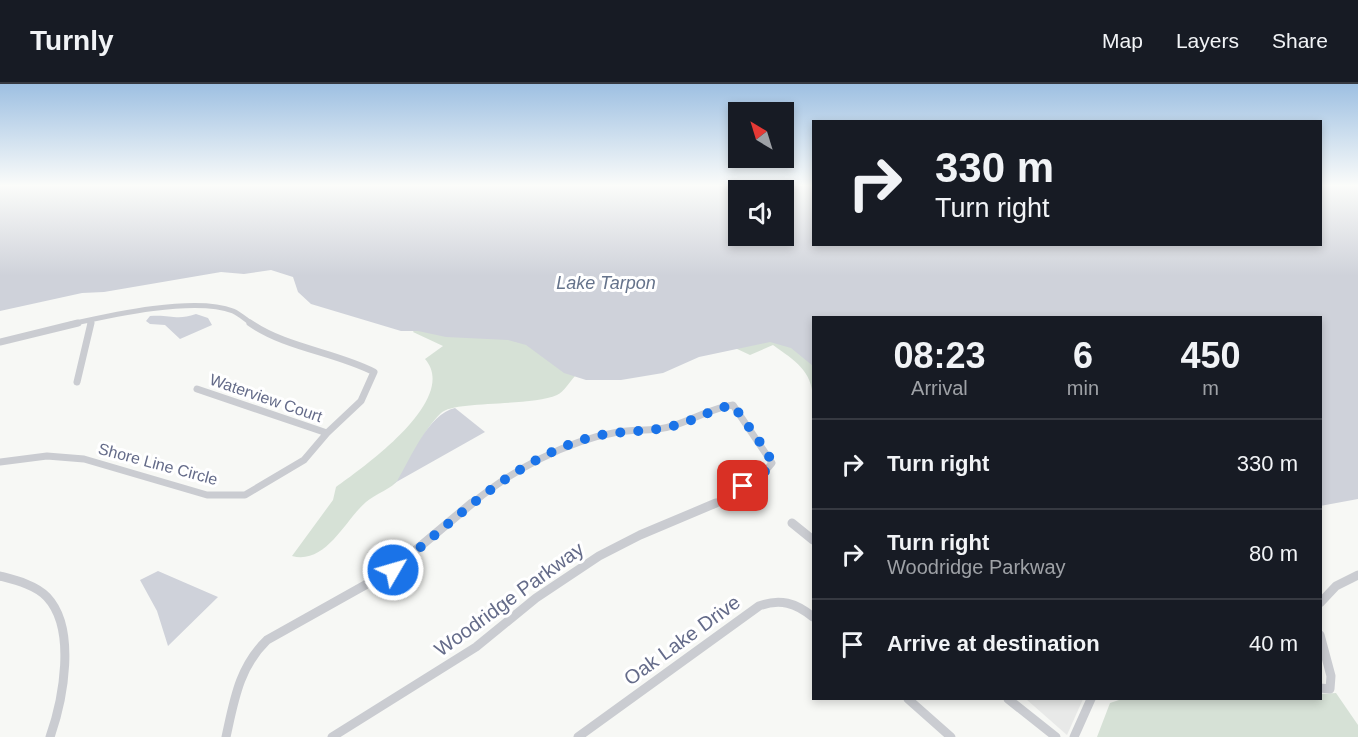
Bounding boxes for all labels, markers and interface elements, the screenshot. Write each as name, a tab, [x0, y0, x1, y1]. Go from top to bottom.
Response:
text: Turnly	[30, 25, 113, 56]
text: Map	[1102, 29, 1143, 52]
text: Layers	[1176, 29, 1239, 52]
text: Share	[1272, 29, 1328, 52]
north arrow	[728, 102, 794, 168]
map controls	[728, 102, 794, 246]
icon: right	[836, 144, 914, 222]
text: 330 m	[935, 144, 1054, 191]
button: sound	[728, 180, 794, 246]
text: Turn right	[935, 193, 1050, 223]
water label: Lake Tarpon	[556, 273, 656, 293]
text: 08:23	[893, 335, 985, 376]
text: 6	[1073, 335, 1093, 376]
text: 450	[1180, 335, 1241, 376]
street label: Waterview Court	[208, 371, 325, 425]
text: Arrival	[911, 377, 968, 399]
text: min	[1067, 377, 1099, 399]
text: m	[1202, 377, 1219, 399]
street label: Shore Line Circle	[97, 440, 220, 488]
icon: right	[836, 448, 869, 481]
text: Turn right	[887, 451, 989, 476]
text: 330 m	[1237, 451, 1298, 476]
pin	[717, 460, 768, 511]
icon: arrive	[726, 469, 759, 502]
text: Turn right	[887, 530, 989, 555]
position arrow	[361, 538, 425, 602]
street label: Woodridge Parkway	[430, 538, 588, 660]
icon: right	[836, 538, 869, 571]
text: 80 m	[1249, 541, 1298, 566]
text: Woodridge Parkway	[887, 556, 1066, 578]
street label: Oak Lake Drive	[620, 591, 744, 689]
icon: arrive	[836, 628, 869, 661]
text: Arrive at destination	[887, 631, 1100, 656]
text: 40 m	[1249, 631, 1298, 656]

